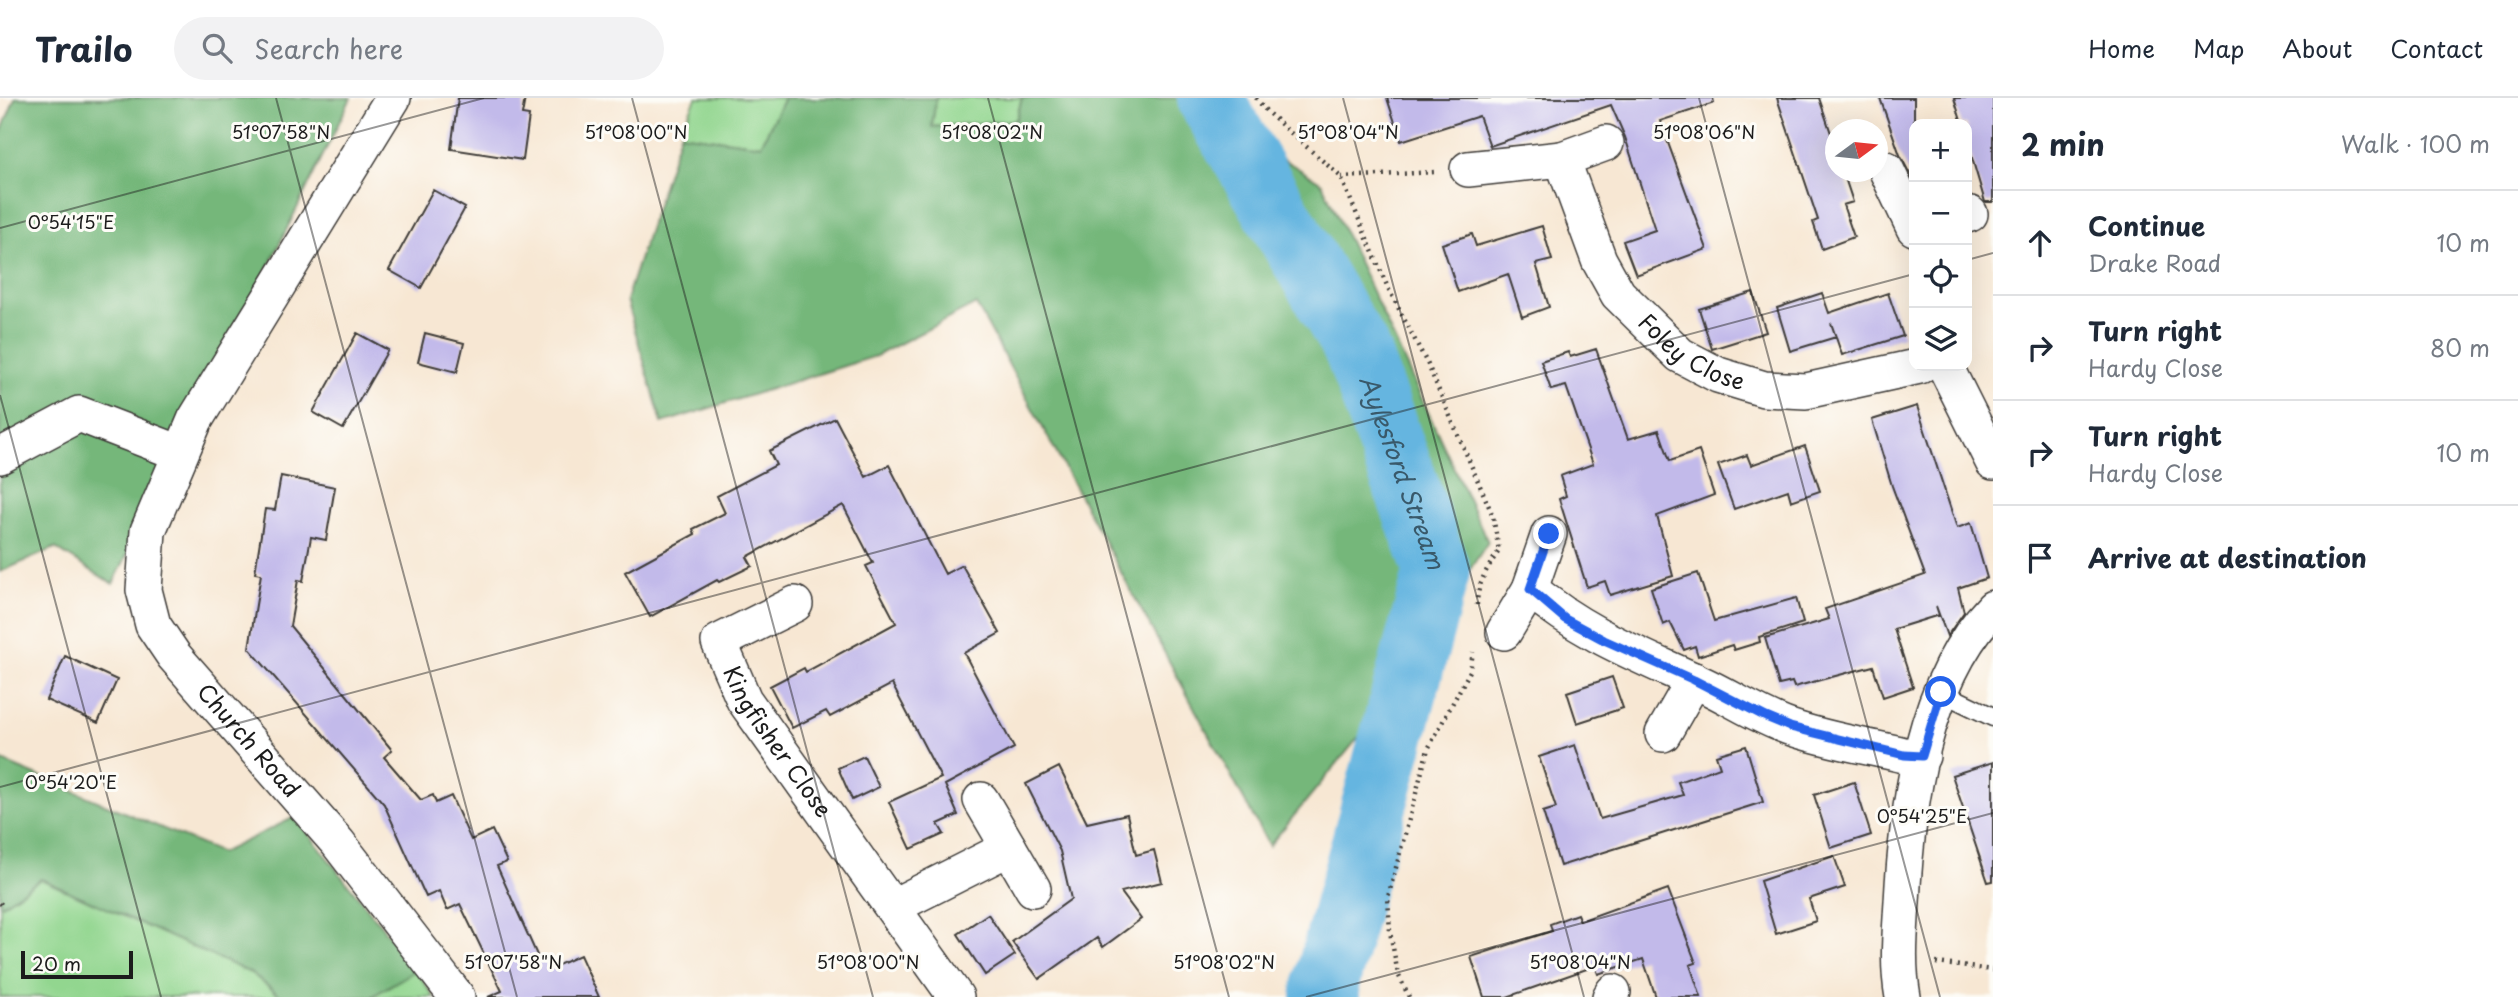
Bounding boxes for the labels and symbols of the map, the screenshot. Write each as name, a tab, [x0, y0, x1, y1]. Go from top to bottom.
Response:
text: 51°07'58"N	[232, 118, 330, 145]
text: 51°08'00"N	[584, 118, 688, 145]
text: 51°08'02"N	[941, 118, 1043, 145]
text: 51°08'04"N	[1297, 118, 1399, 145]
text: 51°08'06"N	[1653, 118, 1755, 145]
north arrow	[1825, 119, 1888, 182]
text: 0°54'15"E	[28, 208, 114, 235]
street label: Foley Close	[1631, 304, 1749, 398]
water label: Aylesford Stream	[1351, 370, 1455, 575]
route end	[1533, 518, 1564, 549]
street label: Kingfisher Close	[715, 660, 841, 824]
street label: Church Road	[189, 675, 309, 805]
route start	[1925, 676, 1956, 707]
text: 0°54'20"E	[25, 768, 117, 795]
text: 0°54'25"E	[1877, 802, 1967, 829]
scale bar	[21, 948, 133, 980]
text: 51°07'58"N	[464, 948, 562, 975]
text: 51°08'00"N	[816, 948, 920, 975]
text: 51°08'02"N	[1173, 948, 1275, 975]
text: 51°08'04"N	[1529, 948, 1631, 975]

